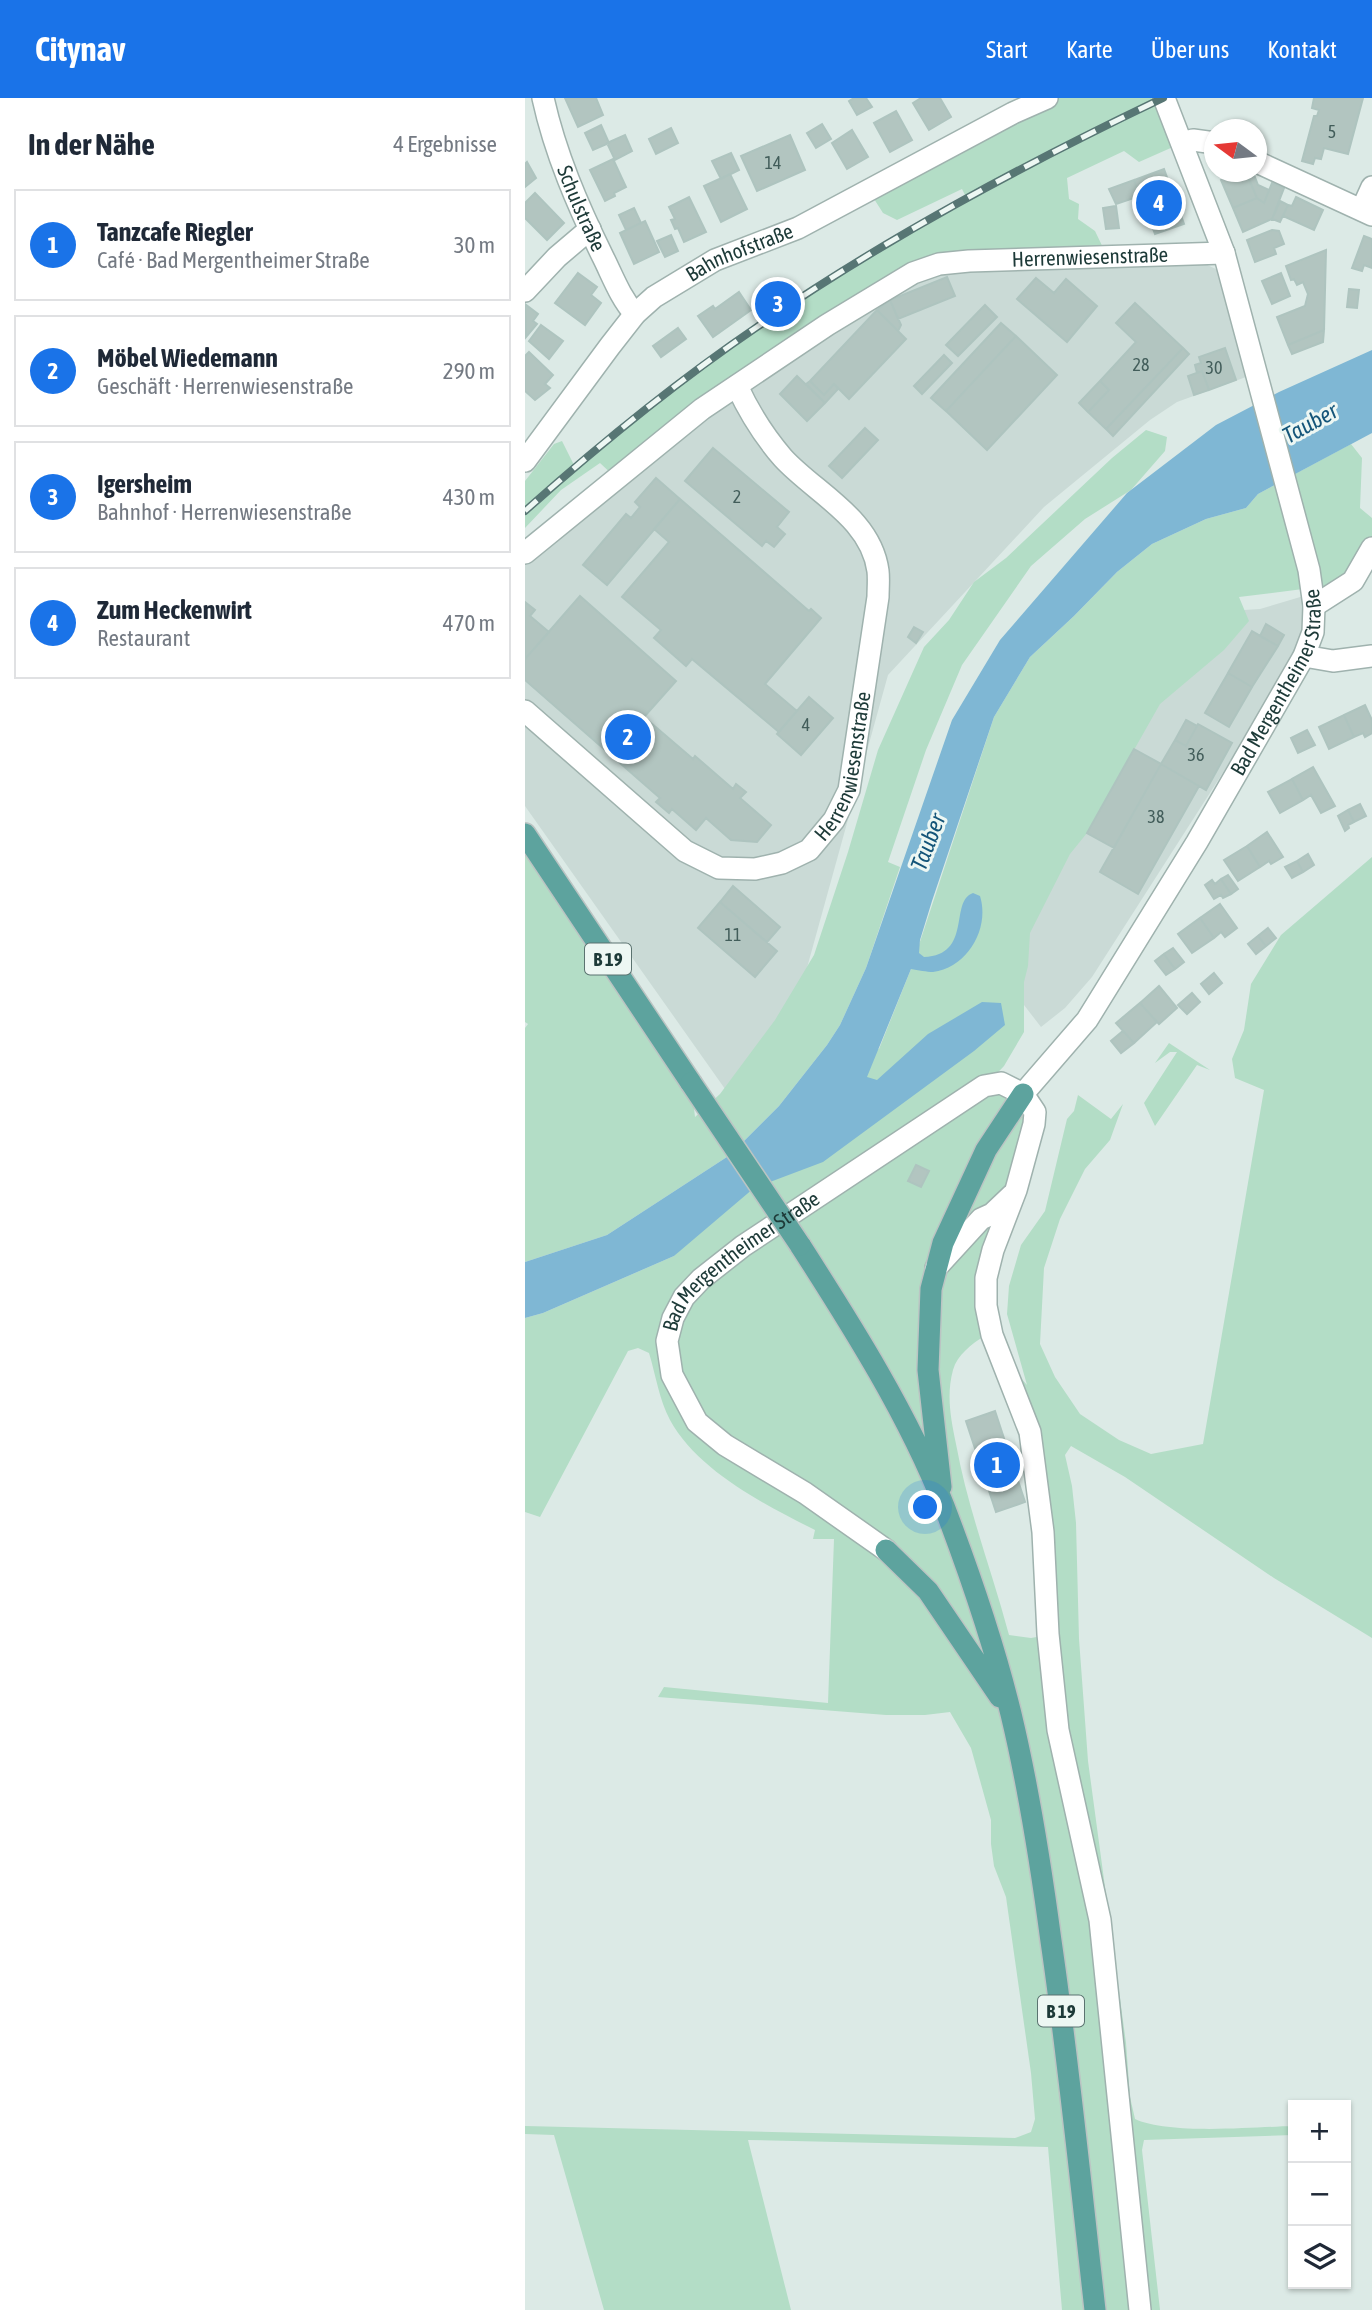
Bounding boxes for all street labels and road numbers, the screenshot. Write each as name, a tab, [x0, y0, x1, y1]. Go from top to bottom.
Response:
street label: Schulstraße	[553, 162, 611, 255]
street label: Bahnhofstraße	[681, 218, 796, 286]
street label: Herrenwiesenstraße	[1011, 242, 1169, 271]
street label: Bad Mergentheimer Straße	[1225, 588, 1325, 779]
street label: Herrenwiesenstraße	[809, 690, 875, 845]
road number: B 19	[585, 944, 631, 974]
street label: Bad Mergentheimer Straße	[657, 1186, 824, 1334]
road number: B 19	[1038, 1996, 1084, 2026]

